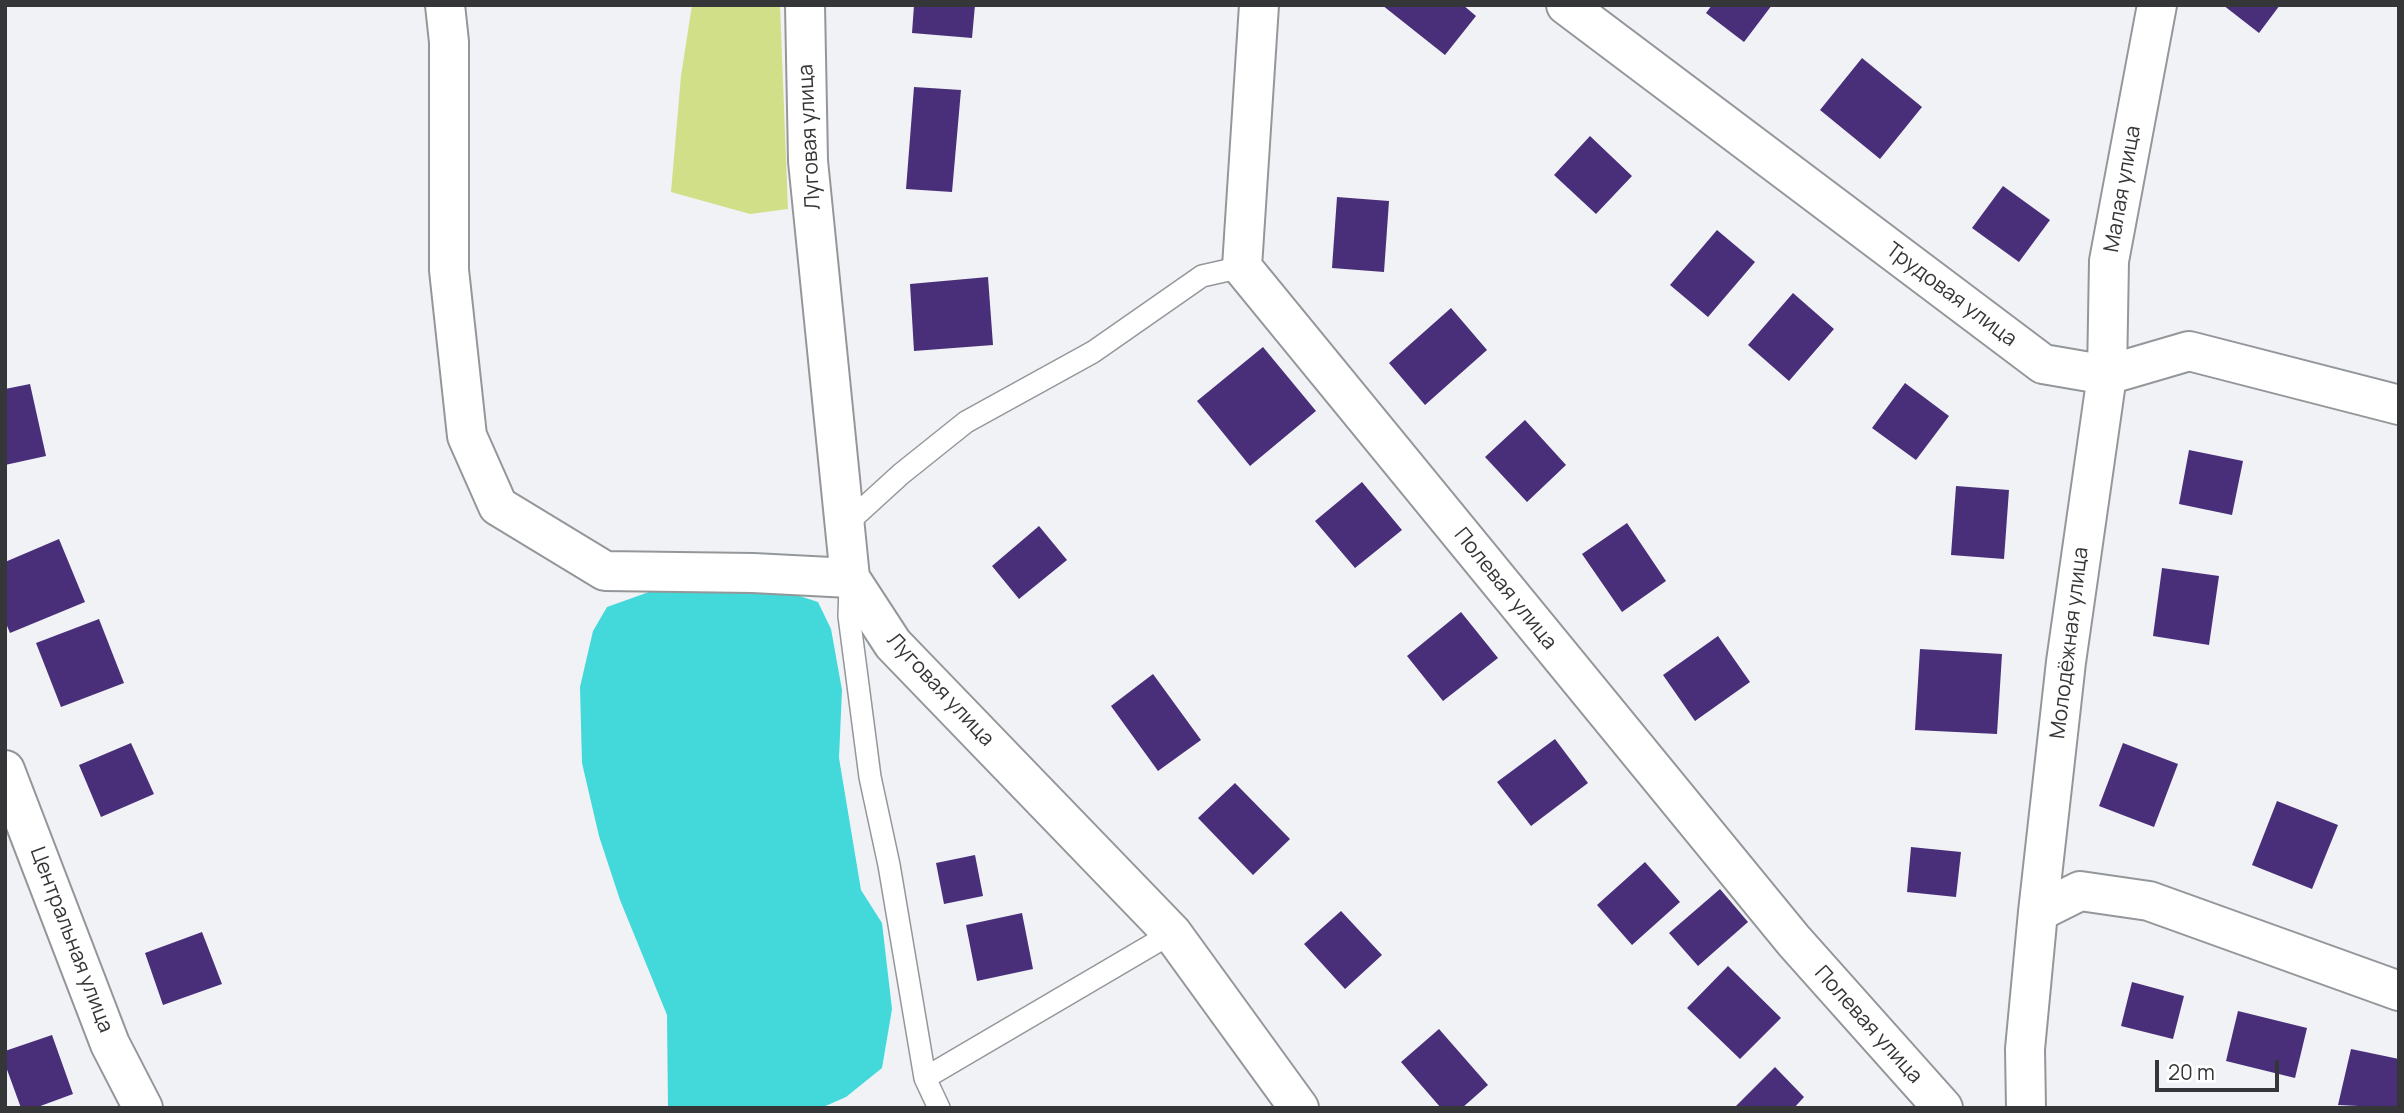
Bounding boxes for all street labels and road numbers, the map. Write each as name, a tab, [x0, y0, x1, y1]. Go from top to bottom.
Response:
street label: Луговая улица	[794, 64, 826, 210]
street label: Малая улица	[2099, 124, 2147, 254]
street label: Трудовая улица	[1881, 238, 2021, 352]
street label: Полевая улица	[1448, 523, 1562, 655]
street label: Молодёжная улица	[2046, 546, 2094, 740]
street label: Луговая улица	[881, 628, 999, 752]
street label: Центральная улица	[24, 844, 118, 1036]
street label: Полевая улица	[1809, 961, 1927, 1089]

